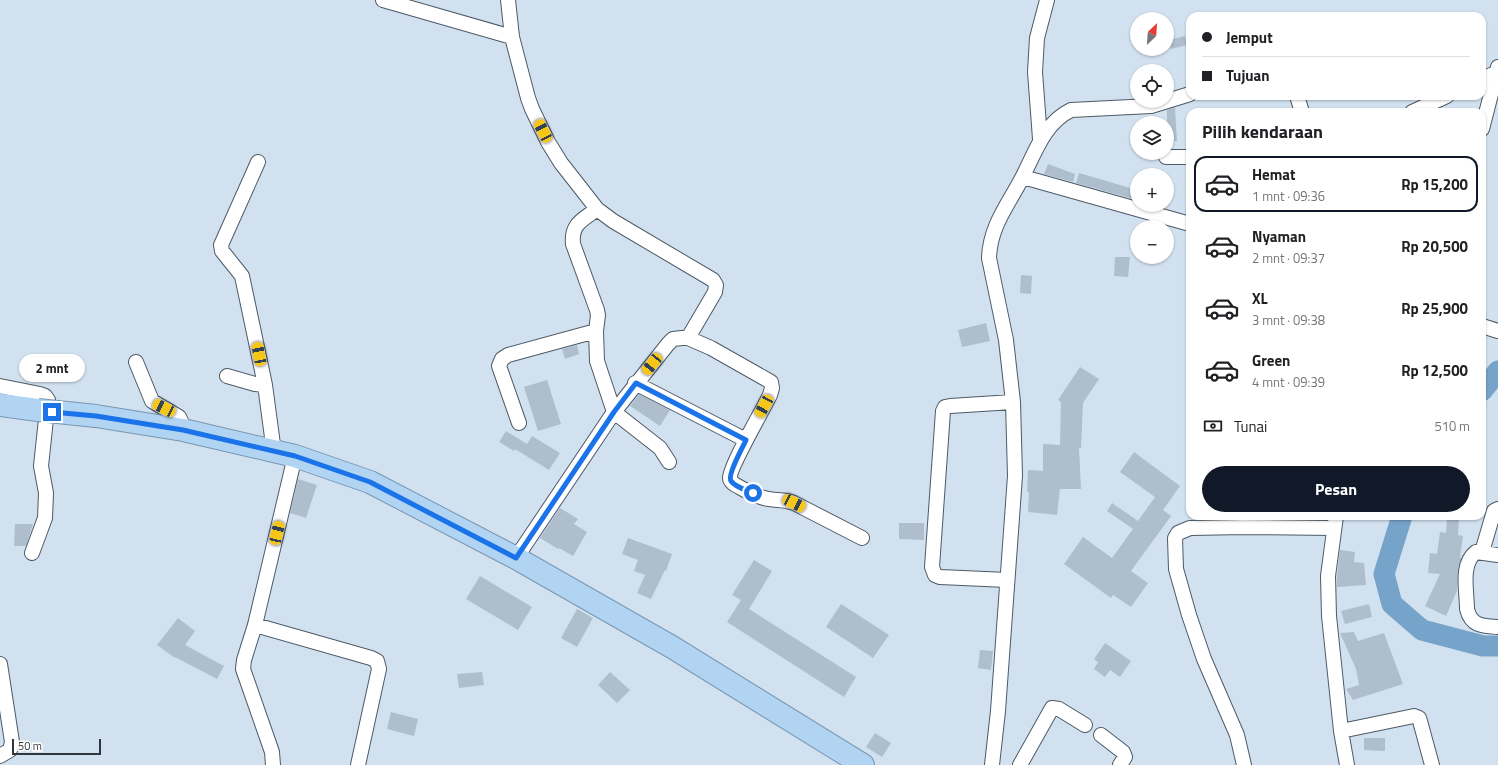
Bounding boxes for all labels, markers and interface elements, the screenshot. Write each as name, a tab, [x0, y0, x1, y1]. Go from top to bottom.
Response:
north arrow	[1130, 12, 1174, 56]
map controls	[1130, 12, 1174, 264]
text: Jemput	[1226, 26, 1273, 49]
button: locate	[1130, 64, 1174, 108]
text: Tujuan	[1226, 64, 1270, 87]
button: layers	[1130, 116, 1174, 160]
car	[532, 118, 554, 144]
text: Pilih kendaraan	[1202, 118, 1323, 145]
text: Hemat	[1252, 163, 1295, 186]
icon: car	[1204, 166, 1240, 202]
button: +	[1130, 168, 1174, 212]
text: Rp 15,200	[1401, 173, 1468, 196]
text: 1 mnt · 09:36	[1252, 186, 1325, 206]
button: −	[1130, 220, 1174, 264]
text: Nyaman	[1252, 225, 1306, 248]
icon: car	[1204, 228, 1240, 264]
text: Rp 20,500	[1401, 235, 1468, 258]
text: 2 mnt · 09:37	[1252, 248, 1325, 268]
text: XL	[1252, 287, 1268, 310]
icon: car	[1204, 290, 1240, 326]
text: Rp 25,900	[1401, 297, 1468, 320]
text: 3 mnt · 09:38	[1252, 310, 1325, 330]
car	[251, 341, 267, 367]
text: Green	[1252, 349, 1290, 372]
car	[640, 351, 664, 377]
icon: car	[1204, 352, 1240, 388]
callout: 2 mnt	[19, 354, 85, 382]
text: 2 mnt	[36, 358, 68, 378]
text: Rp 12,500	[1401, 359, 1468, 382]
text: 4 mnt · 09:39	[1252, 372, 1325, 392]
car	[753, 393, 775, 419]
car	[151, 397, 177, 419]
route end	[43, 403, 61, 421]
icon: cash	[1202, 415, 1224, 437]
text: Tunai	[1234, 415, 1267, 438]
text: 510 m	[1434, 416, 1470, 436]
button: Pesan	[1202, 466, 1470, 512]
route start	[744, 484, 762, 502]
car	[781, 492, 807, 514]
car	[268, 520, 286, 546]
scale bar	[12, 737, 101, 756]
text: 50 m	[18, 738, 42, 754]

